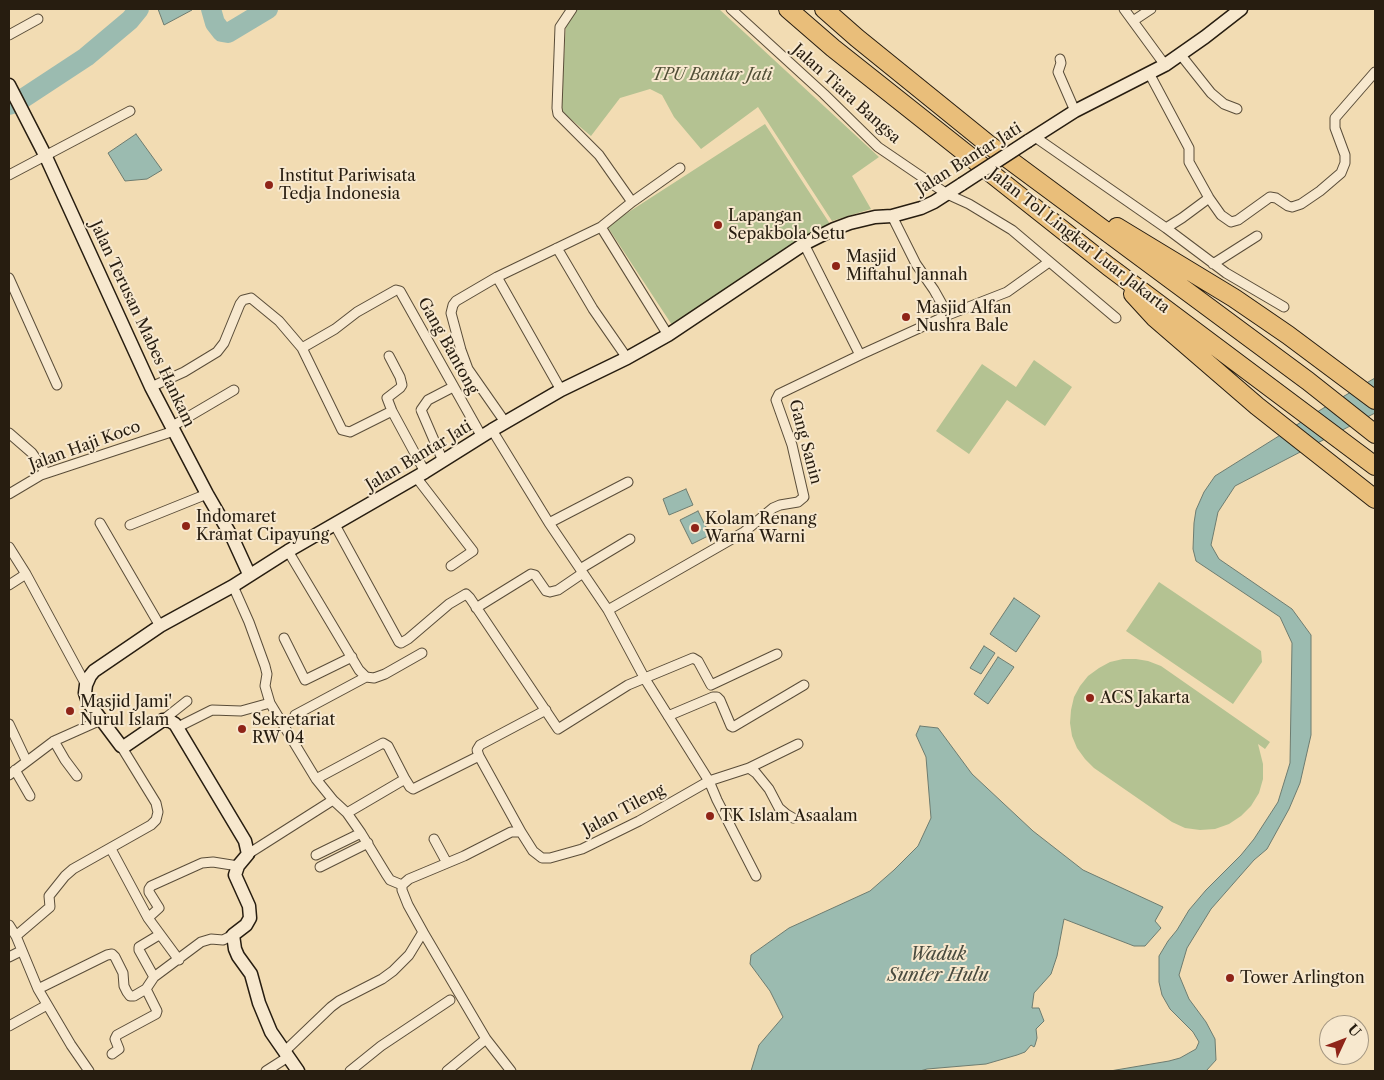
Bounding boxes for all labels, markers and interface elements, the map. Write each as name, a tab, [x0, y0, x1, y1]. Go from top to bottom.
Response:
street label: Jalan Tiara Bangsa	[788, 40, 904, 148]
park label: TPU Bantar Jati	[652, 65, 772, 85]
street label: Jalan Bantar Jati	[913, 119, 1025, 199]
street label: Jalan Tol Lingkar Luar Jakarta	[985, 164, 1173, 318]
place label: Institut Pariwisata Tedja Indonesia	[279, 166, 416, 204]
marker: Institut Pariwisata Tedja Indonesia	[263, 179, 275, 191]
place label: Lapangan Sepakbola Setu	[728, 206, 845, 244]
street label: Jalan Terusan Mabes Hankam	[86, 218, 198, 430]
marker: Lapangan Sepakbola Setu	[712, 219, 724, 231]
place label: Masjid Miftahul Jannah	[846, 247, 968, 285]
marker: Masjid Miftahul Jannah	[830, 260, 842, 272]
street label: Gang Bantong	[414, 294, 482, 398]
place label: Masjid Alfan Nushra Bale	[916, 298, 1012, 336]
marker: Masjid Alfan Nushra Bale	[900, 311, 912, 323]
street label: Gang Sanin	[784, 398, 826, 486]
street label: Jalan Haji Koco	[27, 417, 143, 475]
street label: Jalan Bantar Jati	[362, 417, 476, 495]
place label: Indomaret Kramat Cipayung	[196, 507, 329, 545]
place label: Kolam Renang Warna Warni	[705, 509, 817, 547]
marker: Indomaret Kramat Cipayung	[180, 520, 192, 532]
marker: Kolam Renang Warna Warni	[689, 522, 701, 534]
place label: ACS Jakarta	[1100, 688, 1190, 708]
place label: Masjid Jami' Nurul Islam	[80, 692, 172, 730]
marker: ACS Jakarta	[1084, 692, 1096, 704]
marker: Masjid Jami' Nurul Islam	[64, 705, 76, 717]
place label: Sekretariat RW 04	[252, 710, 335, 748]
marker: Sekretariat RW 04	[236, 723, 248, 735]
street label: Jalan Tileng	[580, 780, 668, 840]
place label: TK Islam Asaalam	[720, 806, 858, 826]
marker: TK Islam Asaalam	[704, 810, 716, 822]
water label: Waduk Sunter Hulu	[888, 944, 988, 986]
place label: Tower Arlington	[1240, 968, 1365, 988]
marker: Tower Arlington	[1224, 972, 1236, 984]
north arrow	[1319, 1015, 1369, 1065]
text: U	[1344, 1020, 1365, 1041]

